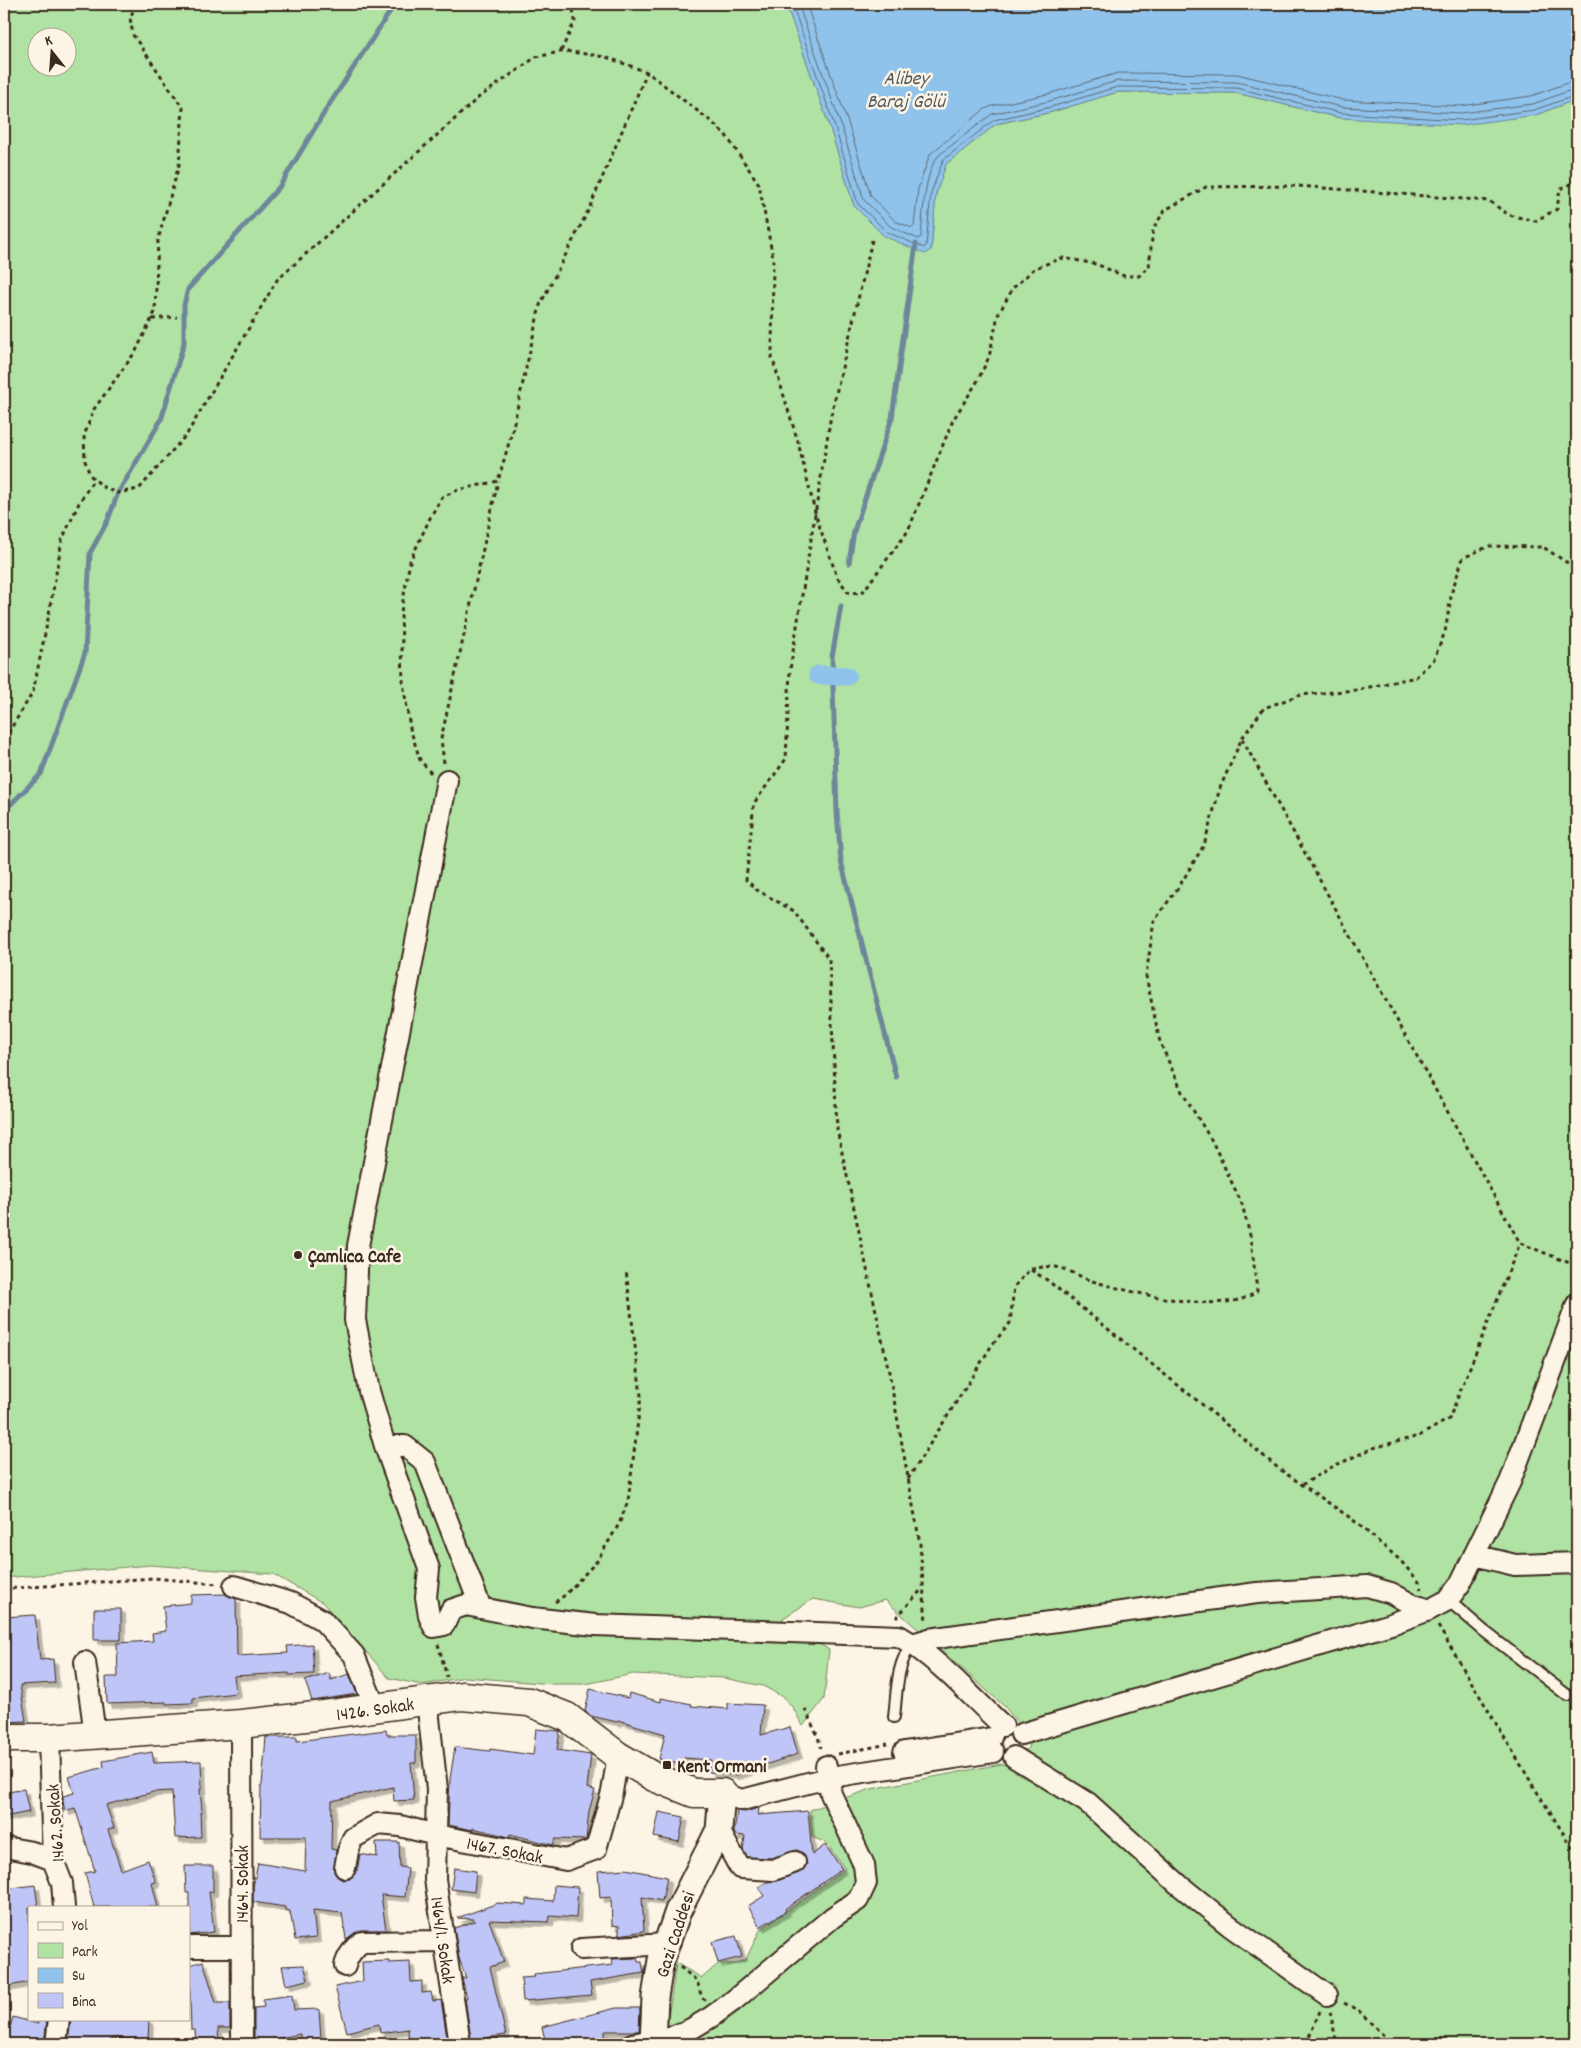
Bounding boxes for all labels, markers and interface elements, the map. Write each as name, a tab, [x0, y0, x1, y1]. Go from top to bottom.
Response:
north arrow	[28, 28, 78, 78]
text: K	[43, 31, 55, 52]
water label: Alibey Baraj Gölü	[867, 66, 946, 117]
place label: Çamlıca Cafe	[308, 1245, 401, 1272]
marker: Çamlıca Cafe	[292, 1249, 304, 1261]
street label: 1426. Sokak	[335, 1693, 416, 1730]
place label: Kent Ormani	[677, 1755, 767, 1782]
marker: Kent Ormani	[661, 1759, 673, 1771]
street label: 1462. Sokak	[41, 1782, 74, 1863]
street label: 1467. Sokak	[464, 1832, 545, 1873]
street label: 1464. Sokak	[231, 1845, 258, 1923]
street label: Gazi Caddesi	[651, 1888, 704, 1982]
street label: 1464/1. Sokak	[421, 1895, 460, 1986]
legend	[28, 1906, 190, 2020]
text: Yol	[72, 1916, 88, 1938]
text: Park	[72, 1942, 98, 1964]
text: Su	[72, 1966, 85, 1988]
text: Bina	[72, 1992, 97, 2014]

